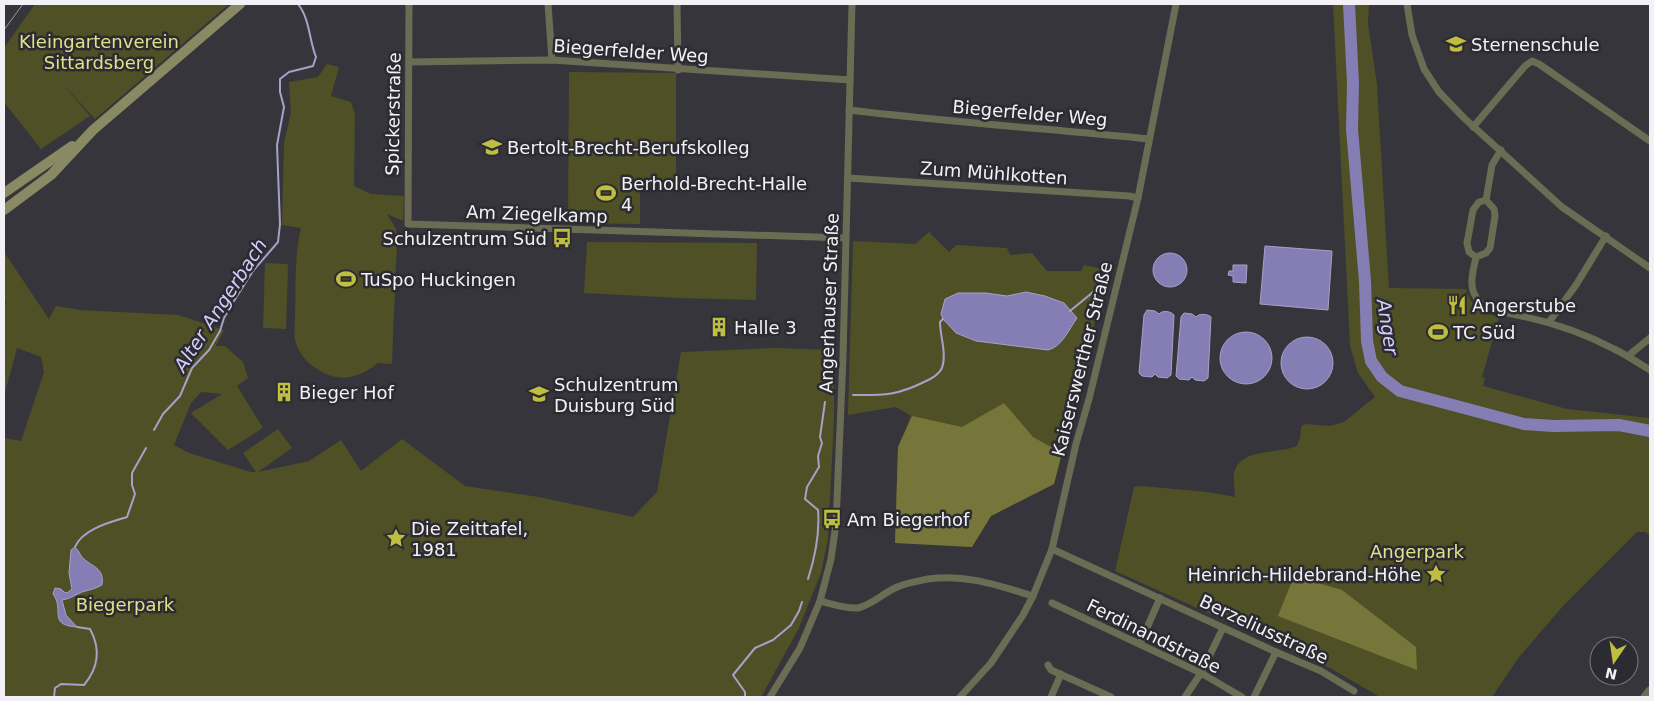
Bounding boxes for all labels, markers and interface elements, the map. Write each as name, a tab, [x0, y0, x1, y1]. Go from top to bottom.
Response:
park label: Kleingartenverein Sittardsberg	[19, 31, 179, 73]
school or university icon: Sternenschule	[1445, 33, 1467, 55]
place label: Sternenschule	[1471, 34, 1600, 55]
street label: Biegerfelder Weg	[553, 35, 709, 67]
street label: Spickerstraße	[381, 52, 405, 176]
street label: Biegerfelder Weg	[952, 96, 1108, 130]
school or university icon: Bertolt-Brecht-Berufskolleg	[481, 136, 503, 158]
place label: Bertolt-Brecht-Berufskolleg	[507, 137, 750, 158]
street label: Zum Mühlkotten	[920, 157, 1068, 189]
place label: Berhold-Brecht-Halle 4	[621, 173, 807, 215]
sports icon: Berhold-Brecht-Halle 4	[595, 182, 617, 204]
street label: Am Ziegelkamp	[466, 201, 608, 227]
street label: Angerhauser Straße	[815, 213, 843, 393]
bus stop icon: Schulzentrum Süd	[551, 227, 573, 249]
place label: Schulzentrum Süd	[383, 228, 547, 249]
water label: Alter Angerbach	[168, 234, 271, 377]
street label: Kaiserswerther Straße	[1048, 259, 1116, 459]
sports icon: TuSpo Huckingen	[335, 268, 357, 290]
place label: TuSpo Huckingen	[360, 269, 516, 290]
restaurant icon: Angerstube	[1446, 294, 1468, 316]
water label: Anger	[1372, 295, 1403, 358]
place label: Angerstube	[1472, 295, 1576, 316]
building icon: Halle 3	[708, 316, 730, 338]
place label: Halle 3	[734, 317, 797, 338]
sports icon: TC Süd	[1427, 321, 1449, 343]
place label: TC Süd	[1452, 322, 1516, 343]
place label: Schulzentrum Duisburg Süd	[554, 374, 678, 416]
building icon: Bieger Hof	[273, 381, 295, 403]
place label: Bieger Hof	[299, 382, 395, 403]
school or university icon: Schulzentrum Duisburg Süd	[528, 383, 550, 405]
bus stop icon: Am Biegerhof	[821, 508, 843, 530]
place label: Am Biegerhof	[847, 509, 970, 530]
place label: Die Zeittafel, 1981	[411, 518, 528, 560]
place icon: Die Zeittafel, 1981	[385, 527, 407, 549]
park label: Angerpark	[1370, 541, 1465, 562]
place icon: Heinrich-Hildebrand-Höhe	[1425, 563, 1447, 585]
place label: Heinrich-Hildebrand-Höhe	[1188, 564, 1421, 585]
street label: Berzeliusstraße	[1196, 590, 1332, 668]
park label: Biegerpark	[76, 594, 175, 615]
street label: Ferdinandstraße	[1084, 594, 1224, 678]
north arrow	[1589, 636, 1639, 686]
text: N	[1604, 665, 1619, 683]

